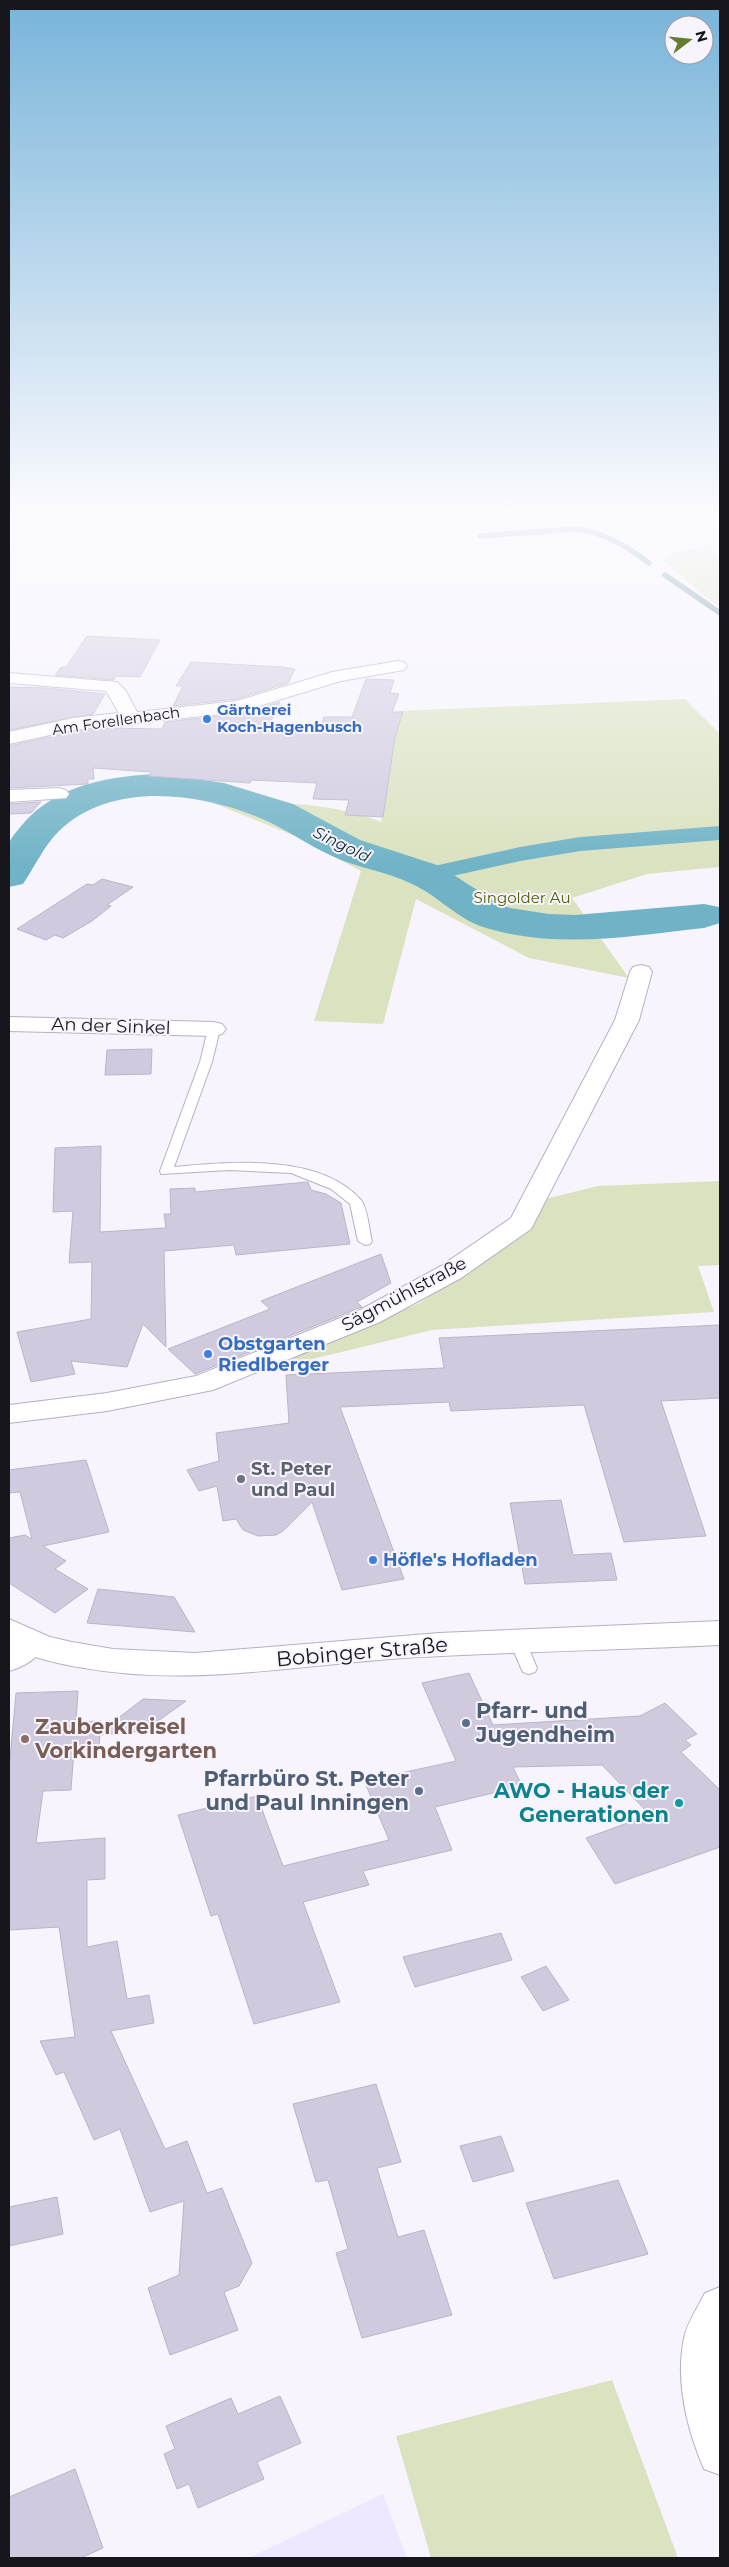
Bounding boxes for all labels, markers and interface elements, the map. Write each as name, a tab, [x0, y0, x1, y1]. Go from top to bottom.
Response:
north arrow	[664, 15, 714, 65]
text: N	[691, 28, 712, 44]
place label: Gärtnerei Koch-Hagenbusch	[217, 700, 362, 736]
street label: Am Forellenbach	[51, 702, 181, 739]
marker: Gärtnerei Koch-Hagenbusch	[201, 713, 213, 725]
water label: Singold	[310, 823, 374, 866]
park label: Singolder Au	[474, 888, 570, 907]
street label: An der Sinkel	[51, 1013, 171, 1039]
street label: Sägmühlstraße	[338, 1252, 470, 1336]
place label: Obstgarten Riedlberger	[218, 1333, 329, 1376]
marker: Obstgarten Riedlberger	[202, 1348, 214, 1360]
place label: St. Peter und Paul	[251, 1458, 335, 1501]
marker: St. Peter und Paul	[235, 1473, 247, 1485]
place label: Höfle's Hofladen	[383, 1549, 538, 1571]
marker: Höfle's Hofladen	[367, 1554, 379, 1566]
street label: Bobinger Straße	[275, 1632, 449, 1671]
place label: Pfarr- und Jugendheim	[475, 1698, 615, 1747]
place label: Zauberkreisel Vorkindergarten	[34, 1714, 217, 1763]
marker: Pfarr- und Jugendheim	[460, 1717, 472, 1729]
marker: Zauberkreisel Vorkindergarten	[19, 1733, 31, 1745]
place label: Pfarrbüro St. Peter und Paul Inningen	[204, 1766, 409, 1815]
place label: AWO - Haus der Generationen	[493, 1778, 669, 1827]
marker: Pfarrbüro St. Peter und Paul Inningen	[413, 1785, 425, 1797]
marker: AWO - Haus der Generationen	[673, 1797, 685, 1809]

